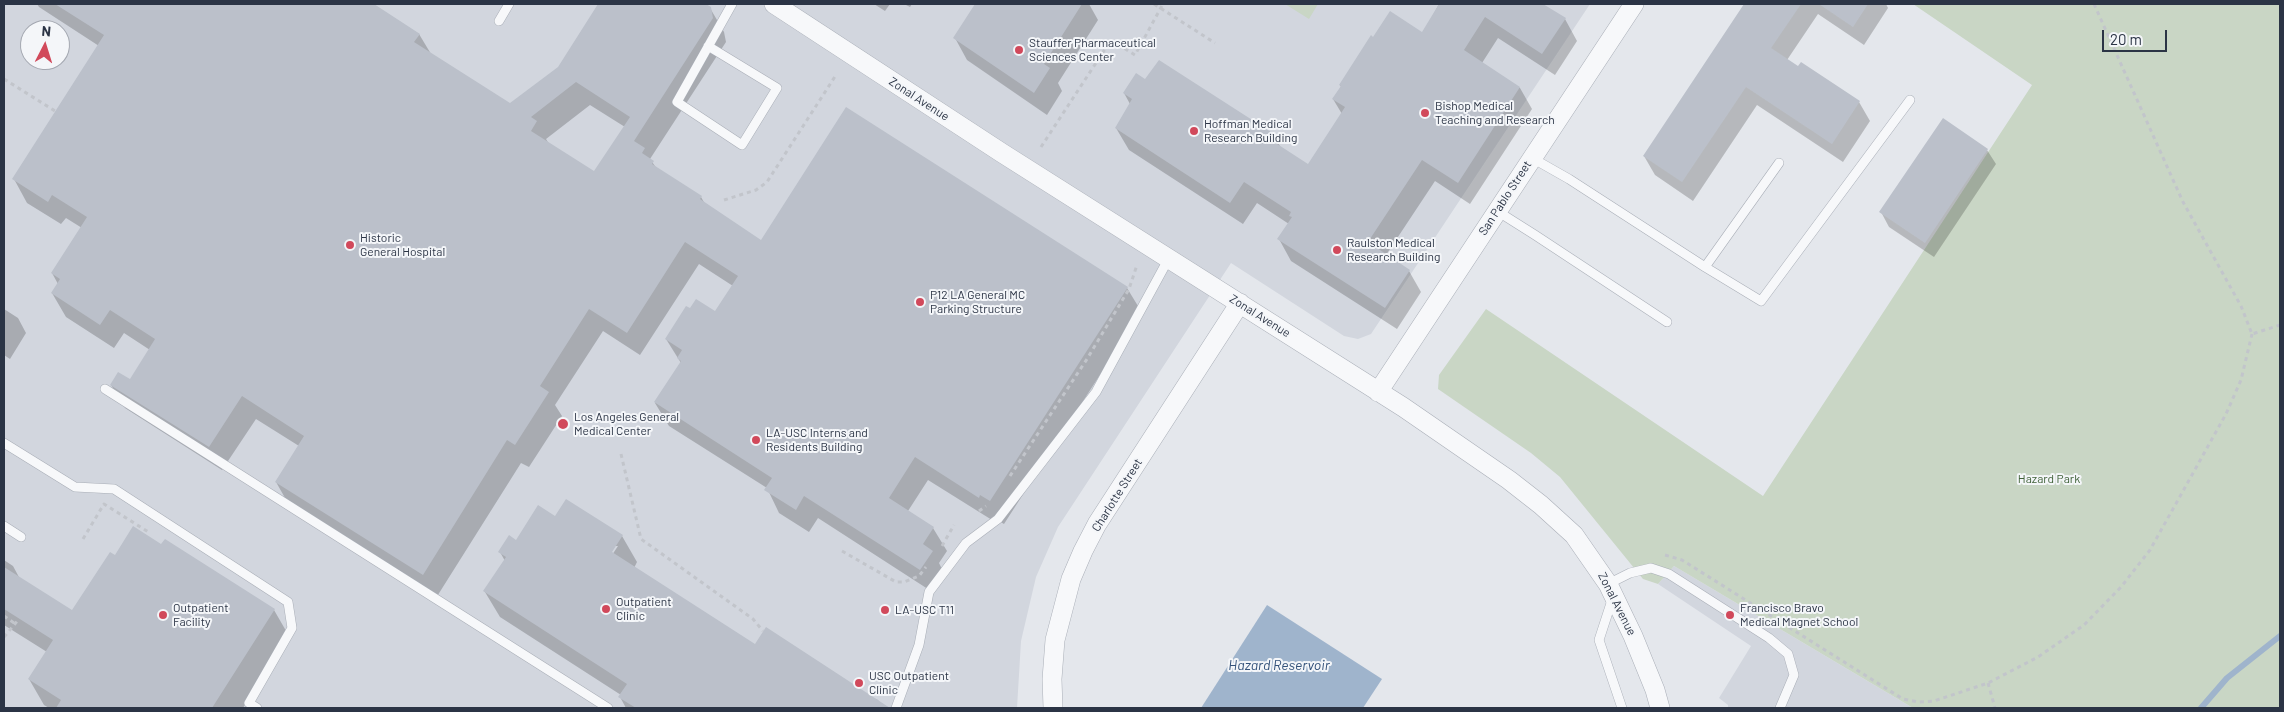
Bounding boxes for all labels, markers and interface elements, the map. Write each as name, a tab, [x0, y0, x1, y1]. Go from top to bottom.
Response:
north arrow	[20, 20, 70, 70]
scale bar	[2104, 20, 2169, 52]
text: N	[41, 22, 52, 39]
text: 20 m	[2110, 30, 2142, 48]
place label: Stauffer Pharmaceutical Sciences Center	[1029, 36, 1156, 64]
marker: Stauffer Pharmaceutical Sciences Center	[1013, 44, 1025, 56]
street label: Zonal Avenue	[886, 74, 952, 124]
place label: Bishop Medical Teaching and Research	[1435, 99, 1555, 127]
marker: Bishop Medical Teaching and Research	[1419, 107, 1431, 119]
place label: Hoffman Medical Research Building	[1204, 117, 1297, 145]
marker: Hoffman Medical Research Building	[1188, 125, 1200, 137]
street label: San Pablo Street	[1475, 158, 1535, 238]
place label: Historic General Hospital	[360, 231, 445, 259]
place label: Raulston Medical Research Building	[1347, 236, 1440, 264]
marker: Historic General Hospital	[344, 239, 356, 251]
marker: Raulston Medical Research Building	[1331, 244, 1343, 256]
place label: P12 LA General MC Parking Structure	[930, 288, 1025, 316]
street label: Zonal Avenue	[1227, 292, 1293, 340]
marker: P12 LA General MC Parking Structure	[914, 296, 926, 308]
place label: Los Angeles General Medical Center	[574, 410, 679, 438]
marker: Los Angeles General Medical Center	[556, 417, 570, 431]
place label: LA-USC Interns and Residents Building	[766, 426, 868, 454]
marker: LA-USC Interns and Residents Building	[750, 434, 762, 446]
street label: Charlotte Street	[1089, 456, 1145, 534]
park label: Hazard Park	[2018, 472, 2080, 486]
street label: Zonal Avenue	[1595, 570, 1639, 638]
place label: Outpatient Clinic	[616, 595, 672, 623]
place label: Outpatient Facility	[173, 601, 229, 629]
place label: Francisco Bravo Medical Magnet School	[1740, 601, 1858, 629]
marker: Outpatient Clinic	[600, 603, 612, 615]
place label: LA-USC T11	[895, 603, 954, 617]
marker: LA-USC T11	[879, 604, 891, 616]
marker: Outpatient Facility	[157, 609, 169, 621]
marker: Francisco Bravo Medical Magnet School	[1724, 609, 1736, 621]
water label: Hazard Reservoir	[1228, 657, 1330, 673]
place label: USC Outpatient Clinic	[869, 669, 949, 697]
marker: USC Outpatient Clinic	[853, 677, 865, 689]

